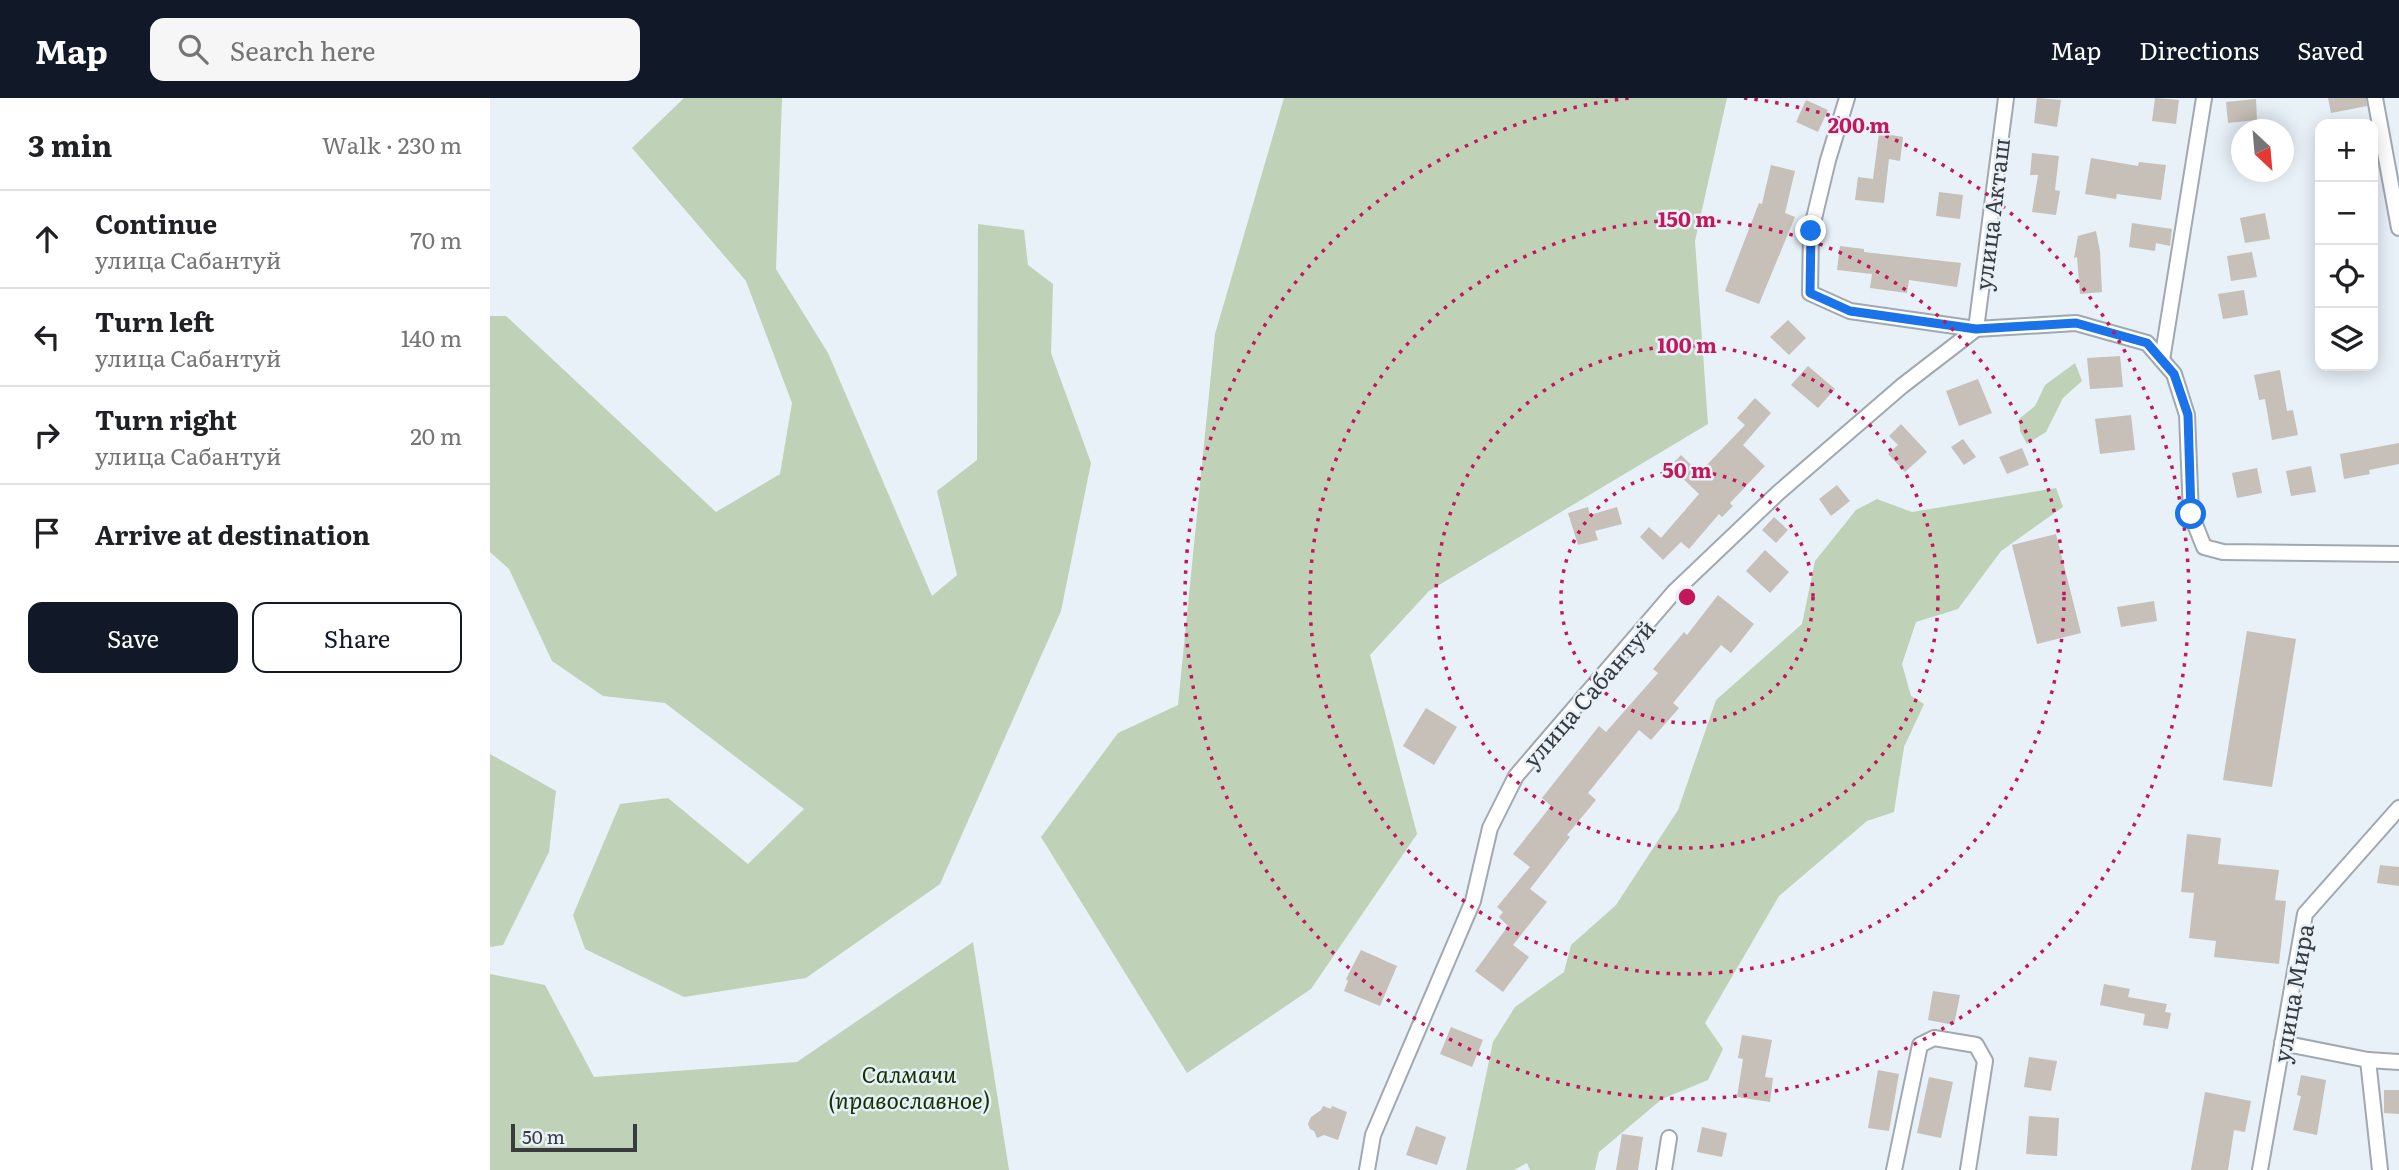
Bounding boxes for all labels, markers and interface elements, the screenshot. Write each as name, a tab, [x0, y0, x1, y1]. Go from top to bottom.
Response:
search box	[150, 18, 640, 81]
text: Map	[35, 25, 108, 74]
icon: search	[174, 30, 212, 68]
text: Search here	[230, 30, 376, 69]
text: Map	[2050, 32, 2101, 67]
text: Directions	[2139, 32, 2259, 67]
text: Saved	[2297, 32, 2364, 67]
text: 200 m	[1828, 108, 1890, 139]
north arrow	[2231, 119, 2294, 182]
map controls	[2315, 119, 2378, 371]
button: +	[2315, 119, 2378, 182]
text: 3 min	[28, 122, 112, 166]
text: Walk · 230 m	[322, 127, 462, 161]
street label: улица Акташ	[1965, 136, 2017, 292]
button: −	[2315, 182, 2378, 245]
text: 150 m	[1658, 202, 1716, 233]
text: Continue	[95, 203, 217, 242]
route end	[1795, 215, 1826, 246]
icon: ahead	[28, 220, 66, 258]
text: 70 m	[410, 222, 462, 256]
text: улица Сабантуй	[95, 242, 282, 276]
button: locate	[2315, 245, 2378, 308]
text: Turn left	[95, 301, 214, 340]
button: layers	[2315, 308, 2378, 371]
icon: left	[28, 318, 66, 356]
text: 140 m	[401, 320, 462, 354]
text: 100 m	[1657, 328, 1717, 359]
text: улица Сабантуй	[95, 340, 282, 374]
text: Turn right	[95, 399, 237, 438]
icon: right	[28, 416, 66, 454]
text: 20 m	[410, 418, 462, 452]
text: улица Сабантуй	[95, 438, 282, 472]
text: 50 m	[1662, 453, 1712, 484]
route start	[2175, 498, 2206, 529]
icon: arrive	[28, 514, 66, 552]
text: Arrive at destination	[95, 514, 370, 553]
centre of rings	[1675, 585, 1699, 609]
button: Save	[28, 602, 238, 673]
button: Share	[252, 602, 462, 673]
street label: улица Сабантуй	[1514, 611, 1662, 775]
street label: улица Мира	[2263, 920, 2321, 1065]
park label: Салмачи (православное)	[828, 1056, 990, 1116]
scale bar	[511, 1121, 637, 1153]
text: 50 m	[522, 1122, 565, 1150]

